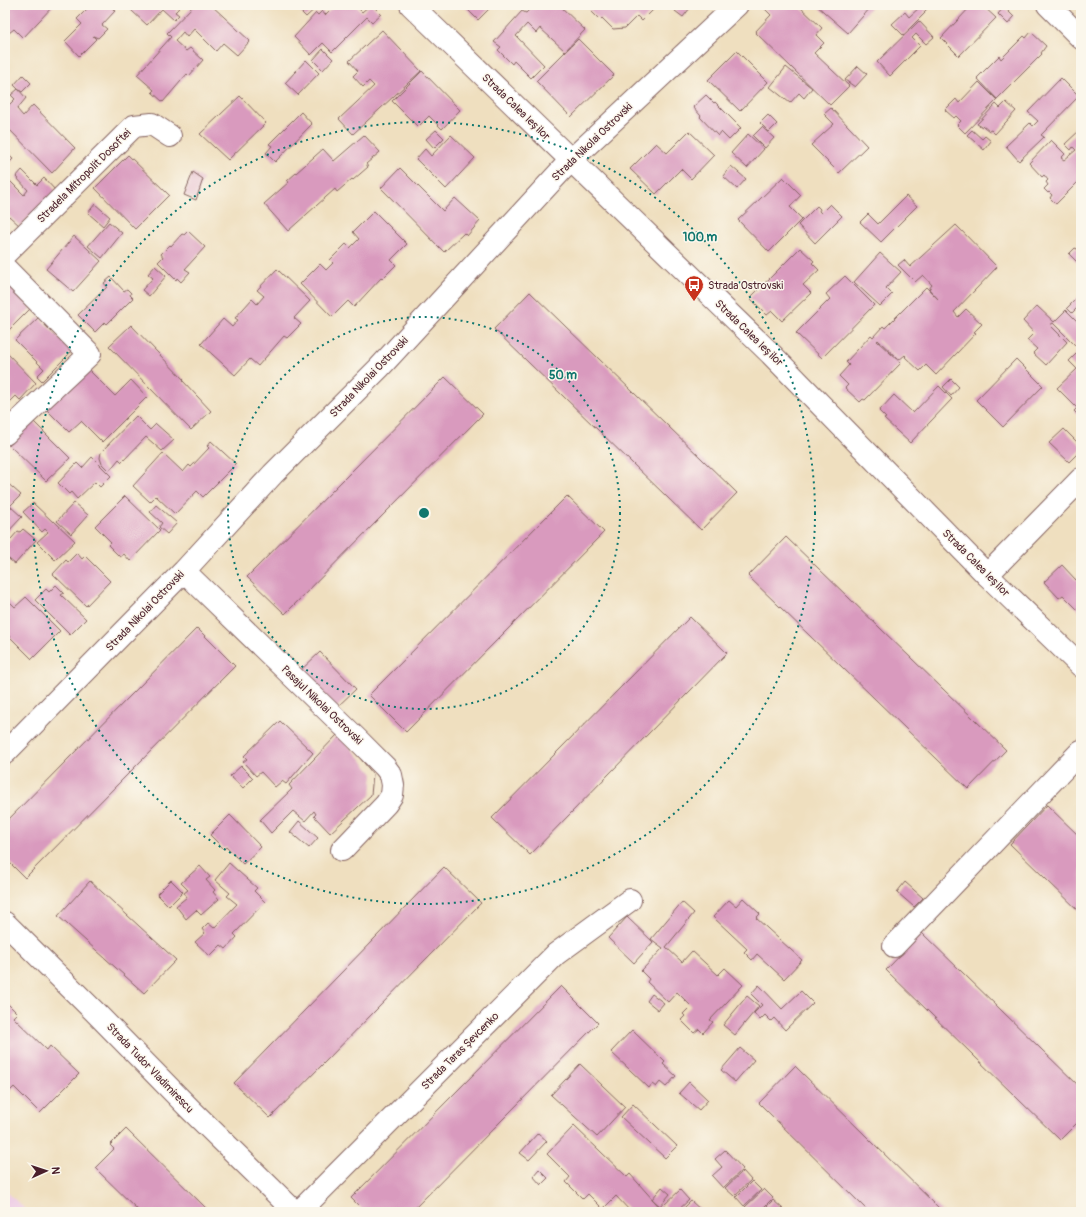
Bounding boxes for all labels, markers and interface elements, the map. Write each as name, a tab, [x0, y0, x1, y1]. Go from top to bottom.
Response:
street label: Strada Calea Ieșilor	[479, 71, 553, 143]
street label: Strada Nikolai Ostrovski	[549, 100, 635, 184]
street label: Stradela Mitropolit Dosoftei	[34, 126, 134, 226]
text: 100 m	[683, 230, 718, 245]
bus stop icon: Strada Ostrovski	[683, 274, 705, 302]
place label: Strada Ostrovski	[708, 279, 783, 292]
street label: Strada Calea Ieșilor	[712, 297, 786, 369]
street label: Strada Nikolai Ostrovski	[327, 334, 411, 420]
text: 50 m	[549, 368, 577, 383]
centre of rings	[417, 506, 431, 520]
street label: Strada Calea Ieșilor	[940, 527, 1012, 599]
street label: Strada Nikolai Ostrovski	[103, 568, 187, 654]
street label: Pasajul Nikolai Ostrovski	[279, 663, 365, 747]
street label: Strada Taras Șevcenko	[419, 1010, 501, 1092]
street label: Strada Tudor Vladimirescu	[104, 1020, 196, 1116]
north arrow	[26, 1151, 66, 1191]
text: N	[49, 1166, 62, 1175]

